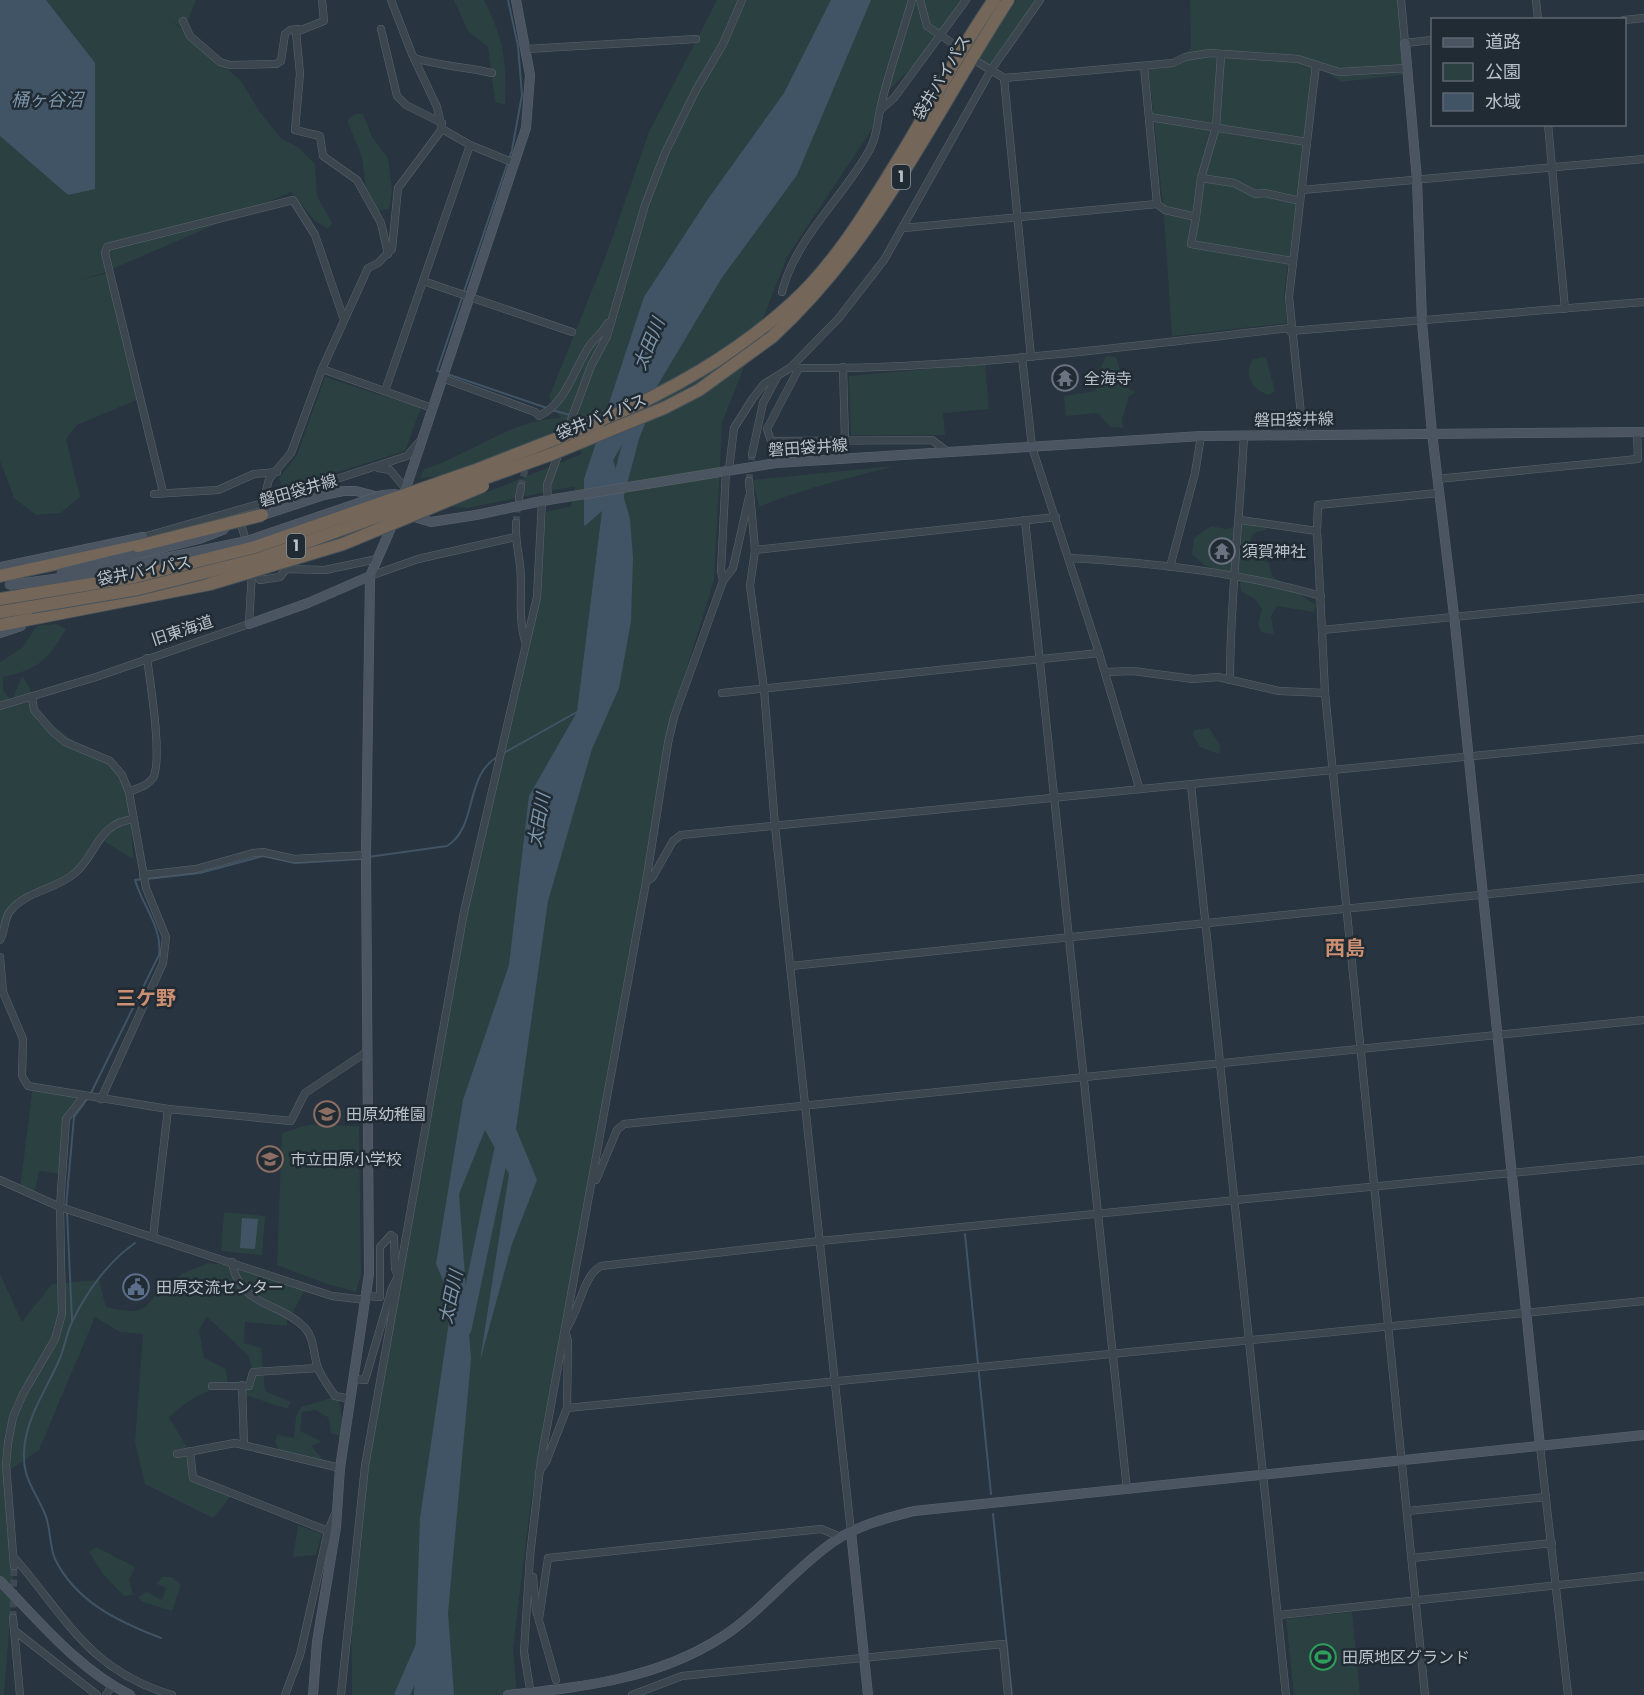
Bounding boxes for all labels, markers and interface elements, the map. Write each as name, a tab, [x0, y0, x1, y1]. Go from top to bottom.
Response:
legend	[1431, 18, 1626, 126]
text: 道路	[1485, 29, 1521, 54]
street label: 袋井バイパス	[907, 30, 976, 124]
text: 公園	[1485, 59, 1521, 84]
water label: 桶ヶ谷沼	[11, 87, 86, 112]
text: 水域	[1485, 89, 1521, 114]
road number: 1	[892, 165, 910, 189]
water label: 太田川	[627, 312, 671, 374]
temple icon: 全海寺	[1050, 363, 1080, 393]
place label: 全海寺	[1084, 367, 1132, 390]
street label: 袋井バイパス	[553, 388, 650, 445]
street label: 磐田袋井線	[1254, 407, 1334, 432]
street label: 磐田袋井線	[767, 433, 849, 462]
street label: 磐田袋井線	[257, 468, 340, 513]
road number: 1	[287, 534, 305, 558]
temple icon: 須賀神社	[1207, 536, 1237, 566]
place label: 須賀神社	[1242, 540, 1306, 563]
street label: 袋井バイパス	[95, 550, 193, 591]
street label: 旧東海道	[148, 610, 216, 651]
water label: 太田川	[522, 789, 556, 849]
district label: 西島	[1325, 934, 1365, 962]
district label: 三ケ野	[116, 984, 176, 1012]
school or university icon: 田原幼稚園	[312, 1099, 342, 1129]
place label: 田原幼稚園	[346, 1103, 426, 1126]
school or university icon: 市立田原小学校	[255, 1144, 285, 1174]
place label: 市立田原小学校	[290, 1148, 402, 1171]
water label: 太田川	[433, 1266, 469, 1326]
public building icon: 田原交流センター	[121, 1272, 151, 1302]
place label: 田原交流センター	[156, 1276, 284, 1299]
sports icon: 田原地区グランド	[1308, 1642, 1338, 1672]
place label: 田原地区グランド	[1342, 1646, 1470, 1669]

